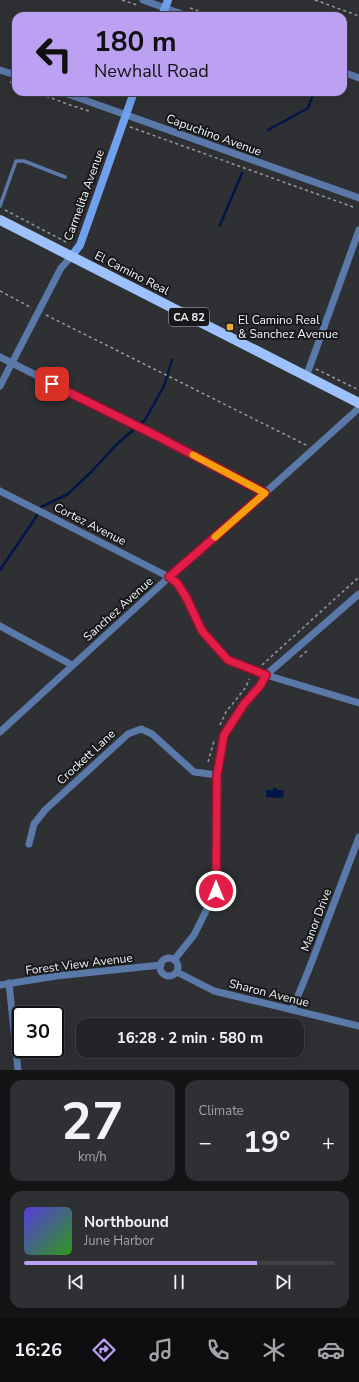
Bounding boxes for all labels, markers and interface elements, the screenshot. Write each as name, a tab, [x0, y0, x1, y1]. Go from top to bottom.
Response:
text: 180 m	[94, 23, 177, 61]
icon: left	[28, 28, 80, 80]
text: Newhall Road	[94, 59, 209, 83]
street label: Capuchino Avenue	[164, 110, 264, 160]
street label: Carmelita Avenue	[60, 147, 108, 243]
street label: El Camino Real	[92, 247, 172, 299]
road number: CA 82	[169, 308, 209, 326]
place label: El Camino Real & Sanchez Avenue	[238, 312, 338, 342]
marker: El Camino Real & Sanchez Avenue	[225, 322, 235, 332]
pin	[35, 367, 69, 401]
icon: arrive	[41, 373, 63, 395]
street label: Cortez Avenue	[51, 499, 129, 549]
street label: Sanchez Avenue	[80, 573, 156, 645]
street label: Crockett Lane	[53, 726, 119, 788]
position arrow	[195, 870, 237, 912]
street label: Manor Drive	[297, 886, 335, 954]
street label: Forest View Avenue	[24, 949, 134, 979]
street label: Sharon Avenue	[227, 975, 311, 1011]
speed limit sign: 30	[12, 1006, 64, 1058]
text: 16:28 · 2 min · 580 m	[117, 1028, 263, 1048]
text: 27	[61, 1086, 123, 1157]
text: Climate	[199, 1102, 244, 1120]
text: 19°	[243, 1122, 290, 1163]
text: −	[199, 1128, 212, 1158]
text: +	[322, 1128, 335, 1158]
text: km/h	[78, 1148, 107, 1166]
text: Northbound	[84, 1212, 169, 1232]
text: June Harbor	[84, 1232, 154, 1250]
icon: previous	[65, 1271, 87, 1293]
icon: pause	[168, 1271, 190, 1293]
icon: next	[272, 1271, 294, 1293]
icon: directions	[90, 1336, 118, 1364]
icon: music	[147, 1336, 175, 1364]
icon: phone	[204, 1336, 232, 1364]
icon: climate	[260, 1336, 288, 1364]
icon: car	[317, 1336, 345, 1364]
text: 16:26	[14, 1338, 62, 1362]

